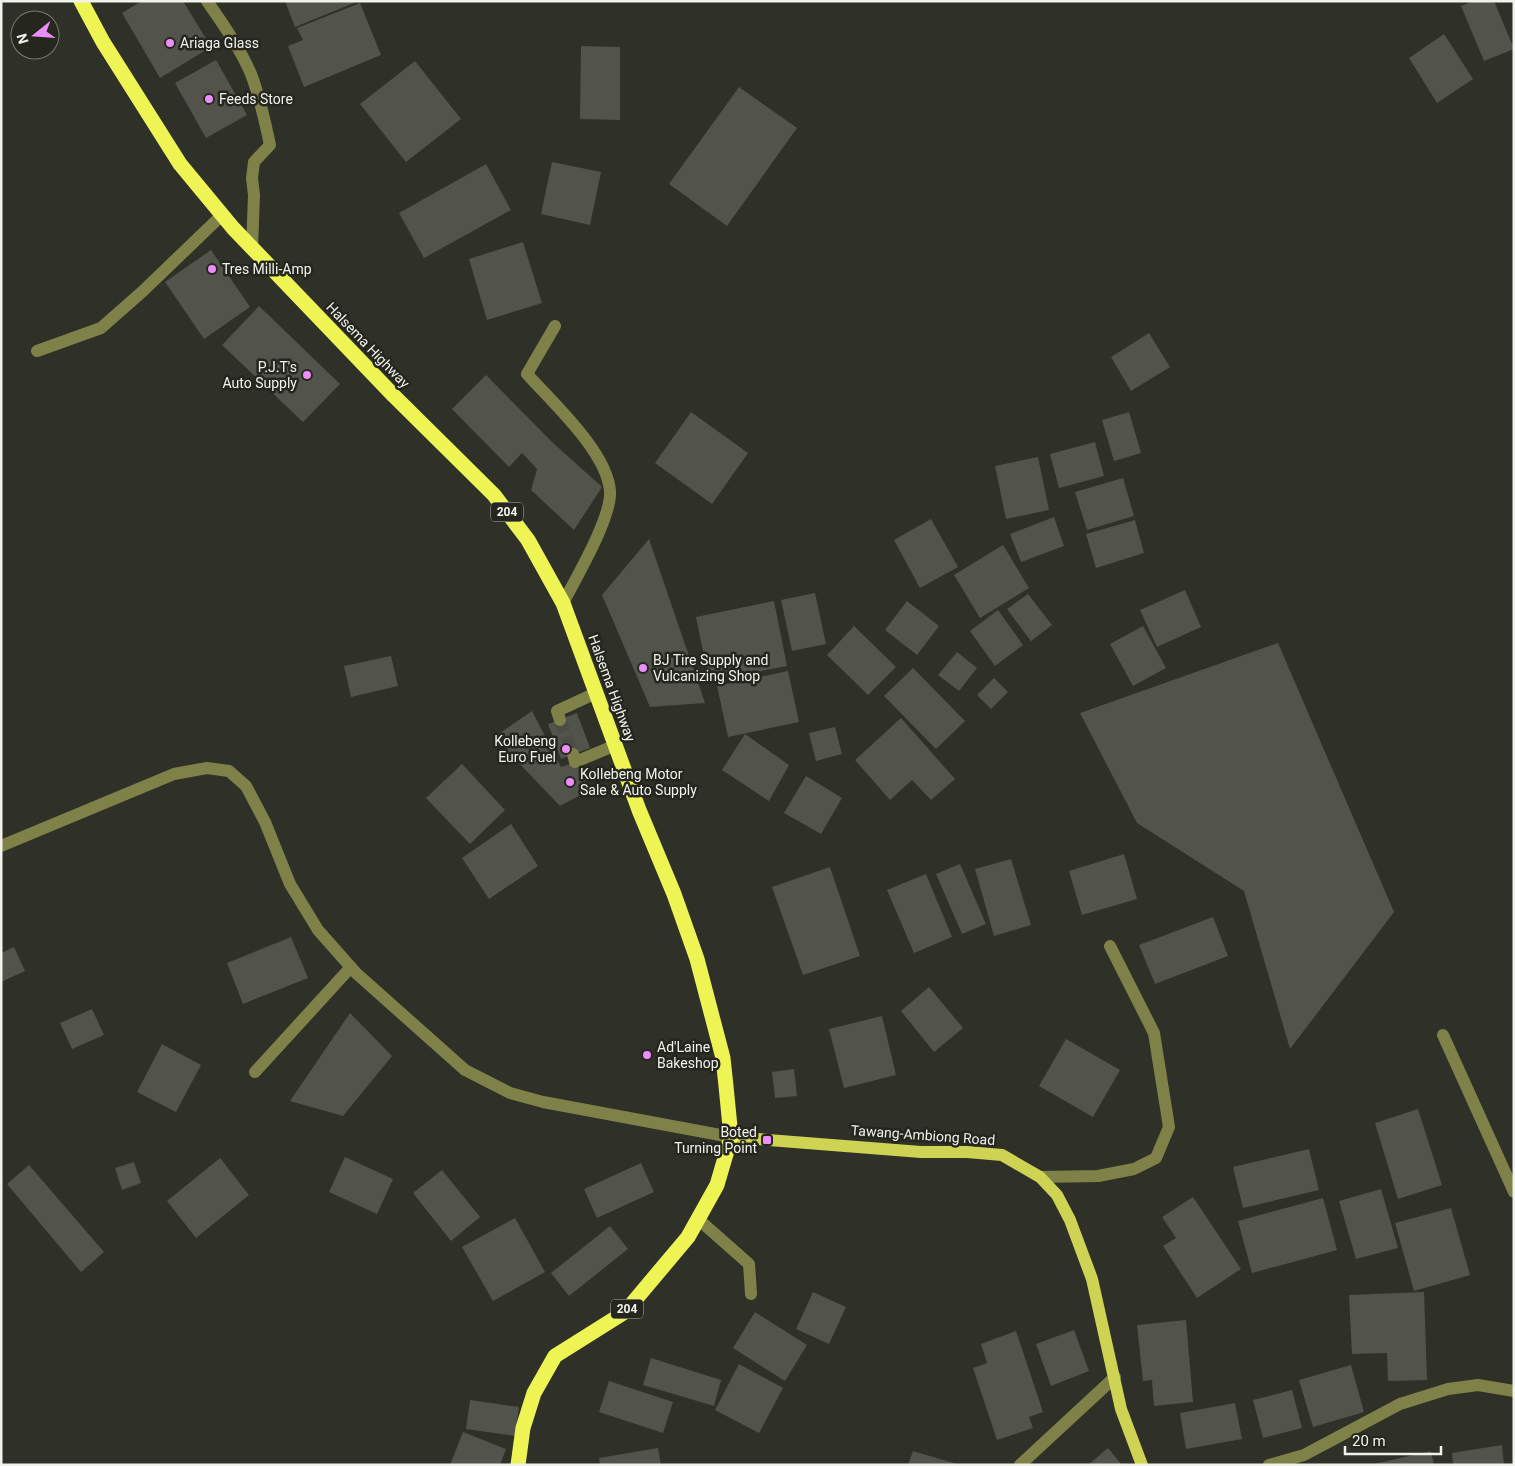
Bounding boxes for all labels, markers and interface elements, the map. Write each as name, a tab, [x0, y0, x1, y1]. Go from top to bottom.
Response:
north arrow	[10, 10, 60, 60]
text: N	[13, 32, 32, 46]
place label: Ariaga Glass	[180, 35, 259, 51]
marker: Ariaga Glass	[164, 37, 176, 49]
place label: Feeds Store	[219, 91, 293, 107]
marker: Feeds Store	[203, 93, 215, 105]
place label: Tres Milli-Amp	[222, 261, 312, 277]
marker: Tres Milli-Amp	[206, 263, 218, 275]
street label: Halsema Highway	[323, 299, 413, 391]
place label: P.J.T's Auto Supply	[223, 359, 297, 391]
marker: P.J.T's Auto Supply	[301, 369, 313, 381]
road number: 204	[491, 502, 523, 522]
street label: Halsema Highway	[585, 632, 639, 744]
place label: BJ Tire Supply and Vulcanizing Shop	[653, 652, 768, 684]
marker: BJ Tire Supply and Vulcanizing Shop	[637, 662, 649, 674]
place label: Kollebeng Euro Fuel	[494, 733, 556, 765]
marker: Kollebeng Euro Fuel	[560, 743, 572, 755]
place label: Kollebeng Motor Sale & Auto Supply	[580, 766, 697, 798]
marker: Kollebeng Motor Sale & Auto Supply	[564, 776, 576, 788]
place label: Ad'Laine Bakeshop	[657, 1039, 719, 1071]
marker: Ad'Laine Bakeshop	[641, 1049, 653, 1061]
street label: Tawang-Ambiong Road	[850, 1122, 996, 1148]
place label: Boted Turning Point	[674, 1124, 757, 1156]
marker: Boted Turning Point	[761, 1134, 773, 1146]
road number: 204	[611, 1300, 643, 1318]
scale bar	[1345, 1424, 1441, 1456]
text: 20 m	[1352, 1432, 1386, 1450]

